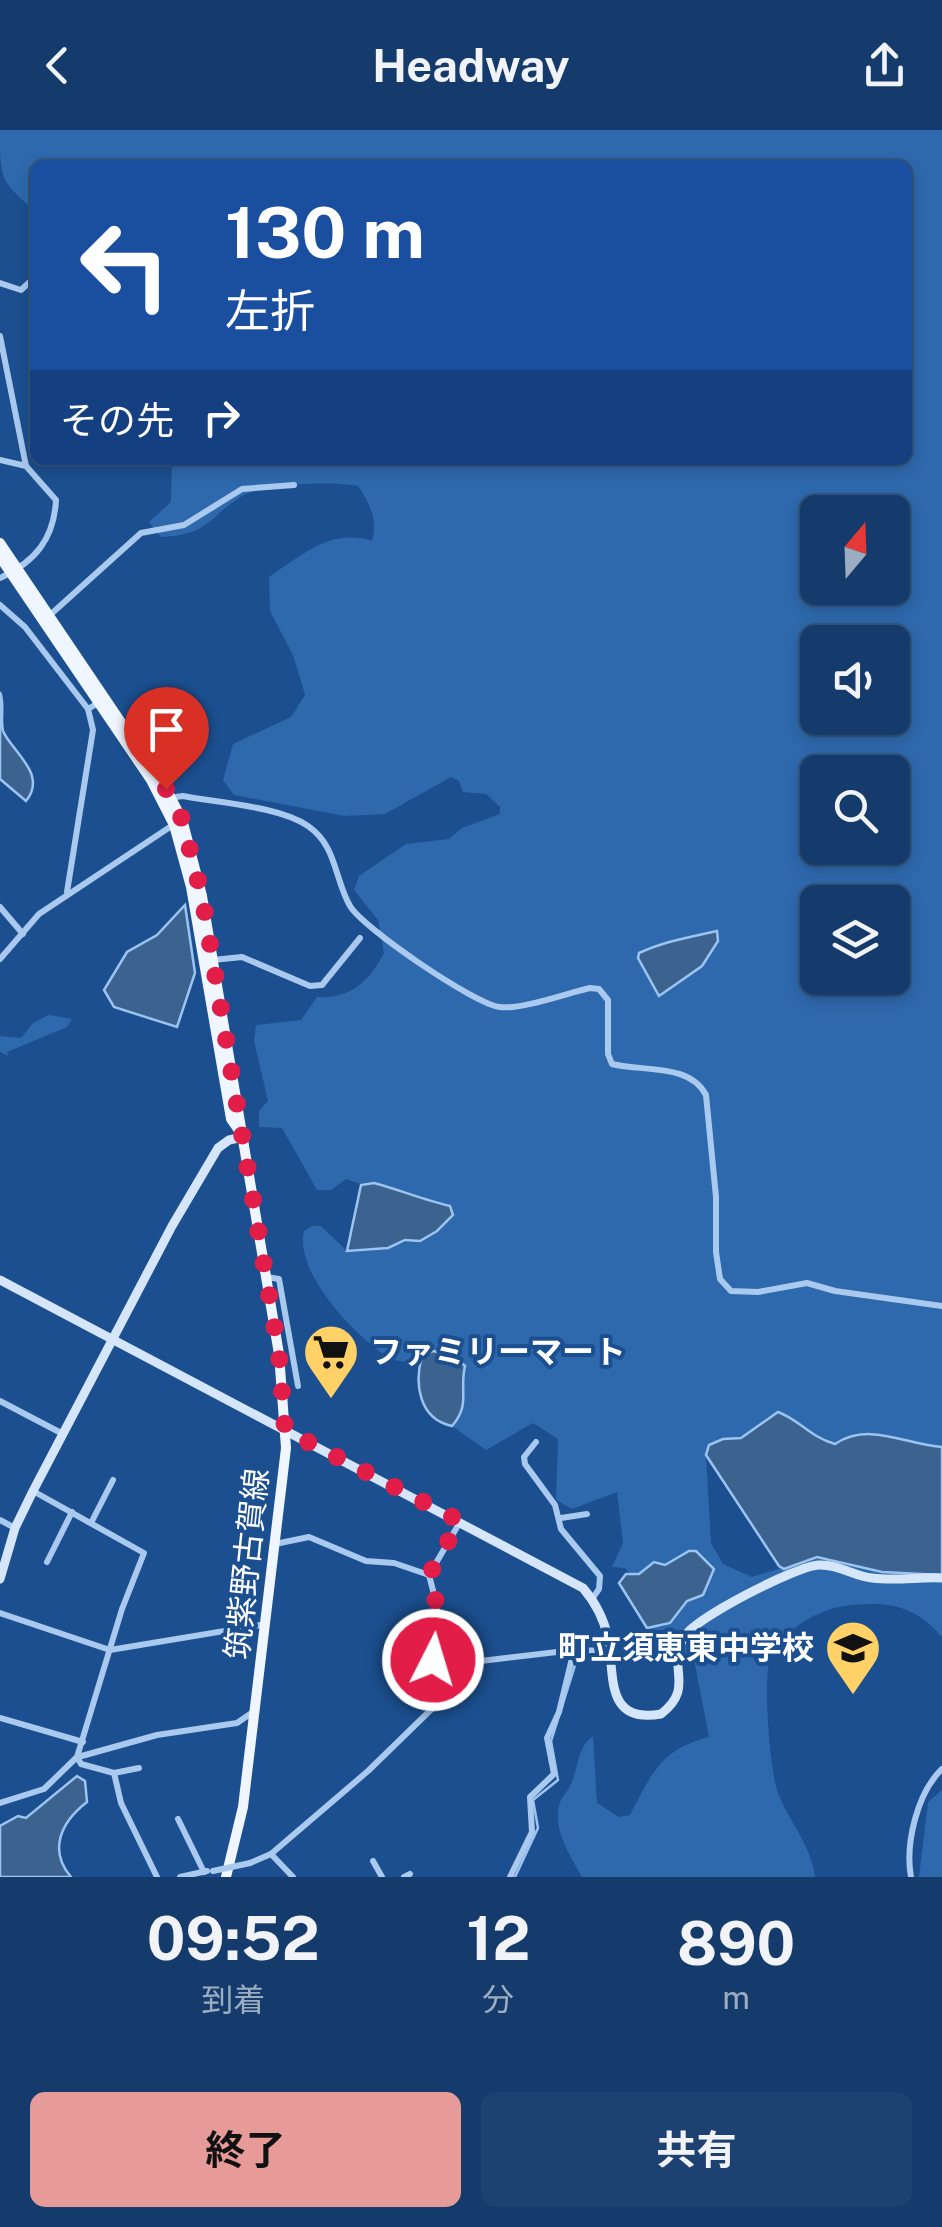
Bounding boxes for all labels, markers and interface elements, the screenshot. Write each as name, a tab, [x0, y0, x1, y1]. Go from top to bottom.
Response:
icon: back	[30, 38, 85, 93]
icon: share	[857, 38, 912, 93]
text: Headway	[372, 39, 570, 92]
text: 130 m	[225, 191, 425, 274]
icon: left	[60, 200, 190, 330]
text: 左折	[225, 284, 315, 337]
icon: right	[194, 390, 249, 445]
text: その先	[60, 398, 174, 443]
north arrow	[800, 495, 910, 605]
map controls	[800, 495, 910, 995]
button: sound	[800, 625, 910, 735]
pin	[124, 687, 209, 790]
icon: arrive	[139, 702, 194, 757]
button: search	[800, 755, 910, 865]
button: layers	[800, 885, 910, 995]
supermarket icon: ファミリーマート	[301, 1322, 361, 1401]
place label: ファミリーマート	[370, 1333, 626, 1370]
street label: 筑紫野古賀線	[218, 1467, 275, 1661]
position arrow	[381, 1608, 485, 1712]
school or university icon: 町立須恵東中学校	[823, 1618, 883, 1697]
place label: 町立須恵東中学校	[558, 1629, 814, 1666]
text: 09:52	[147, 1903, 320, 1974]
text: 12	[466, 1903, 530, 1974]
text: 890	[677, 1908, 795, 1979]
text: m	[722, 1979, 750, 2016]
text: 到着	[201, 1981, 265, 2018]
text: 分	[482, 1981, 514, 2018]
button: 終了	[30, 2092, 461, 2207]
button: 共有	[481, 2092, 912, 2207]

